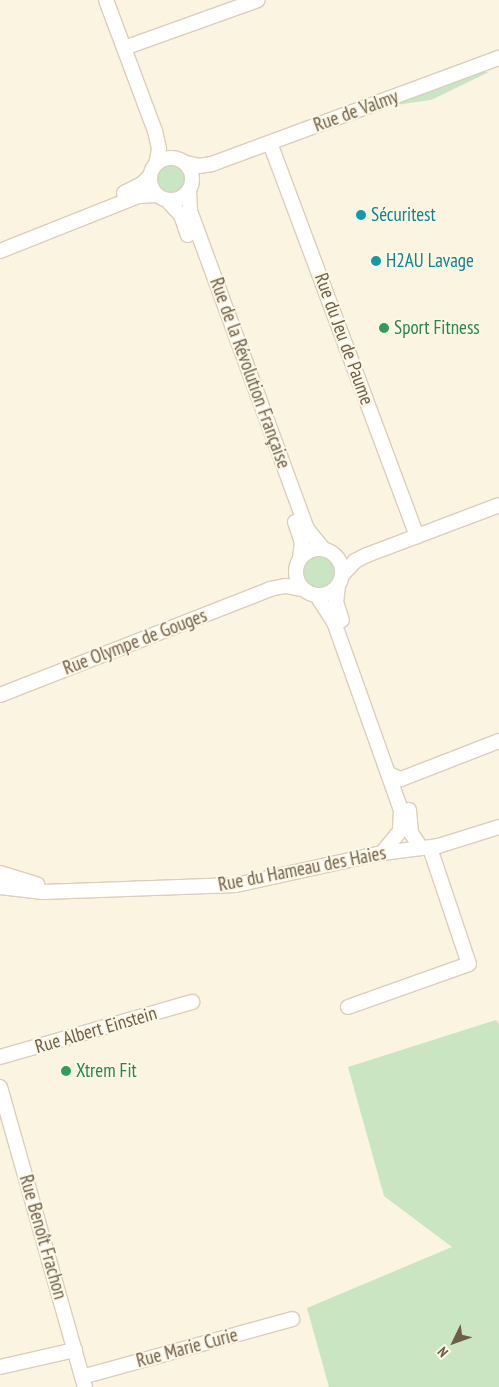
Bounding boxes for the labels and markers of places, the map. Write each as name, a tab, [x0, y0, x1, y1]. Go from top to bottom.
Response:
place label: Sécuritest	[371, 204, 436, 226]
marker: Sécuritest	[355, 209, 367, 221]
place label: H2AU Lavage	[386, 250, 474, 272]
marker: H2AU Lavage	[370, 255, 382, 267]
place label: Sport Fitness	[394, 317, 480, 339]
marker: Sport Fitness	[378, 322, 390, 334]
place label: Xtrem Fit	[76, 1060, 137, 1082]
marker: Xtrem Fit	[60, 1065, 72, 1077]

